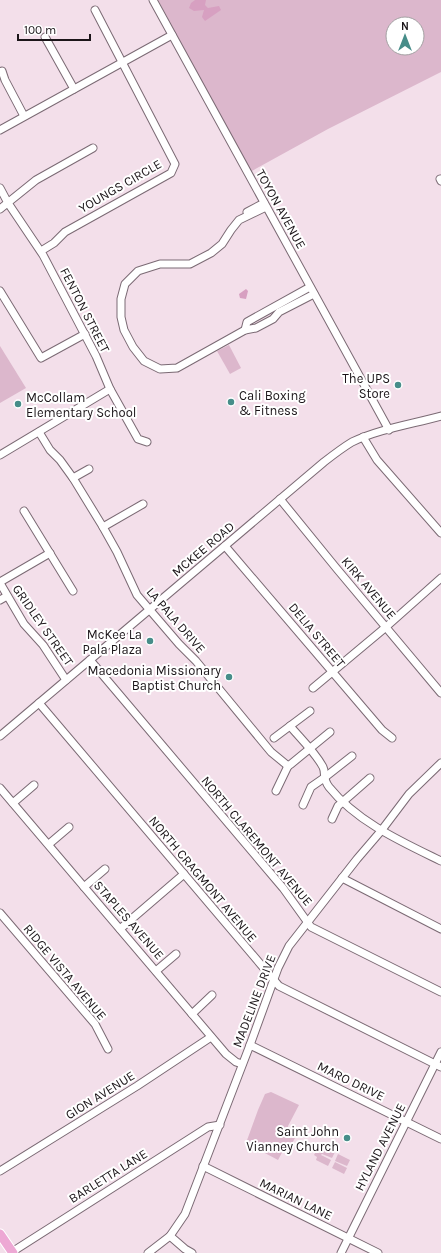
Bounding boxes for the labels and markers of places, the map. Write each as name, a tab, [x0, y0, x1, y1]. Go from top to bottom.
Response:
place label: The UPS Store	[342, 371, 390, 401]
marker: The UPS Store	[393, 380, 403, 390]
place label: Cali Boxing & Fitness	[239, 388, 306, 418]
place label: McCollam Elementary School	[26, 390, 136, 420]
marker: Cali Boxing & Fitness	[226, 397, 236, 407]
marker: McCollam Elementary School	[13, 399, 23, 409]
place label: McKee La Pala Plaza	[82, 627, 142, 657]
marker: McKee La Pala Plaza	[145, 636, 155, 646]
place label: Macedonia Missionary Baptist Church	[87, 663, 221, 693]
marker: Macedonia Missionary Baptist Church	[224, 672, 234, 682]
place label: Saint John Vianney Church	[246, 1124, 339, 1154]
marker: Saint John Vianney Church	[342, 1133, 352, 1143]

